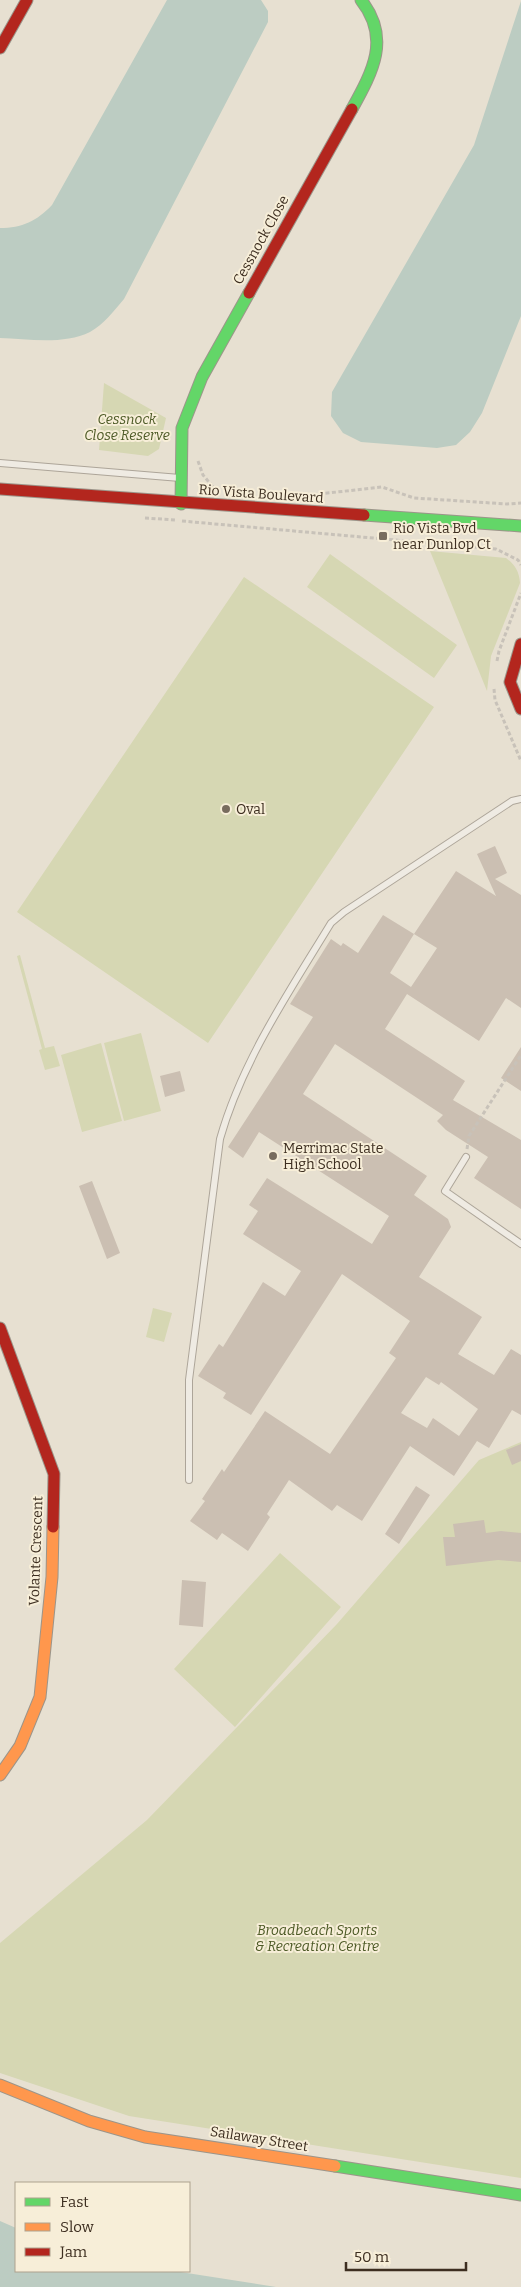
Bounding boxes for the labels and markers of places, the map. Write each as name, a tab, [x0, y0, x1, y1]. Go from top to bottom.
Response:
place label: Rio Vista Bvd near Dunlop Ct	[393, 520, 491, 553]
marker: Rio Vista Bvd near Dunlop Ct	[377, 530, 389, 542]
place label: Oval	[236, 801, 265, 818]
marker: Oval	[220, 803, 232, 815]
place label: Merrimac State High School	[283, 1140, 383, 1173]
marker: Merrimac State High School	[267, 1150, 279, 1162]

